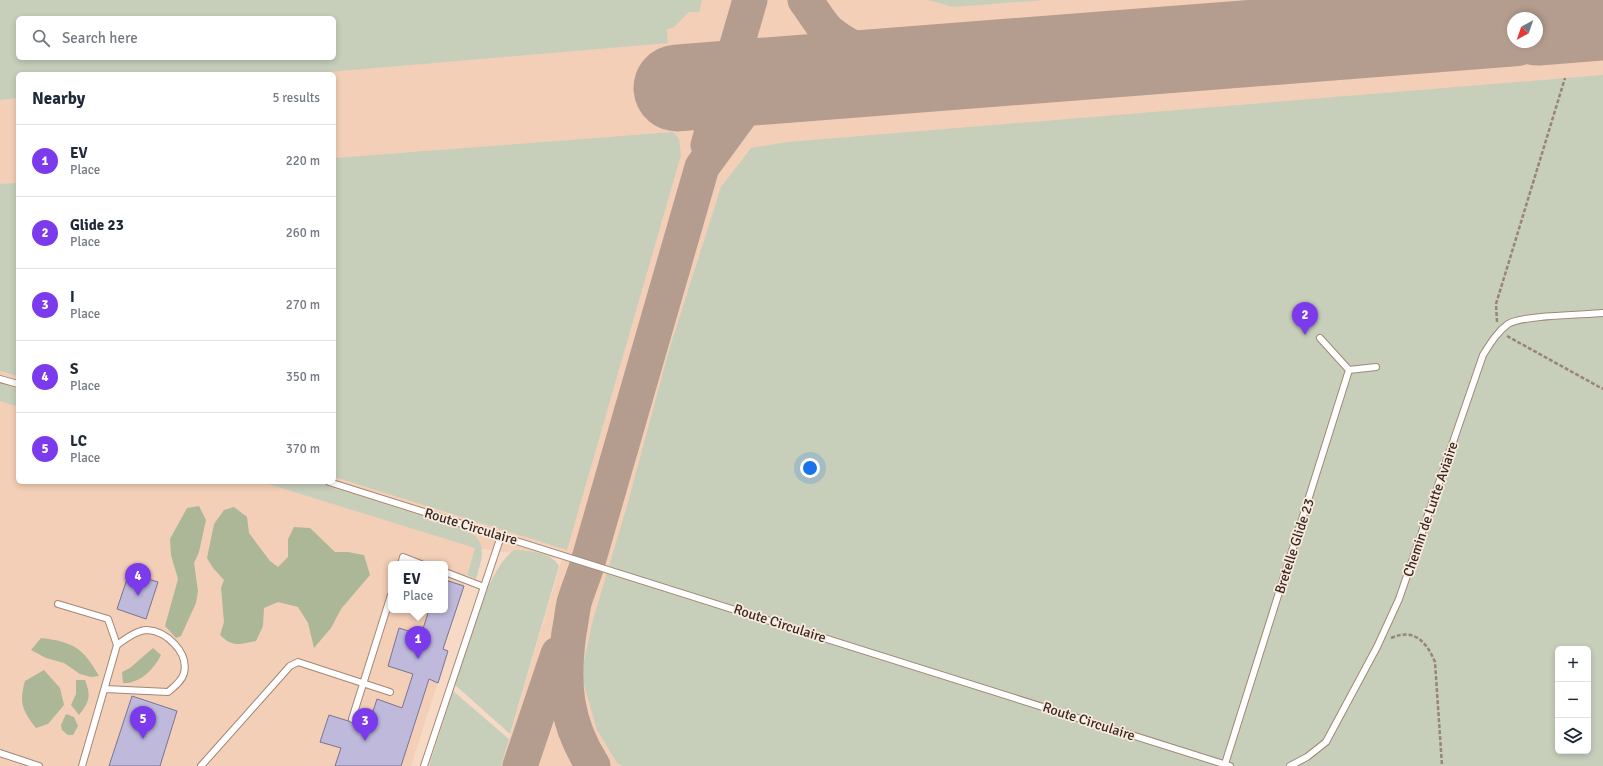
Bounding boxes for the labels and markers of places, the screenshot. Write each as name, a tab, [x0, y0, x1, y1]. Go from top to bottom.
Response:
pin: 2	[1292, 302, 1318, 335]
pin: 4	[125, 563, 151, 596]
pin: 1	[405, 626, 431, 659]
pin: 5	[130, 706, 156, 739]
pin: 3	[352, 708, 378, 741]

